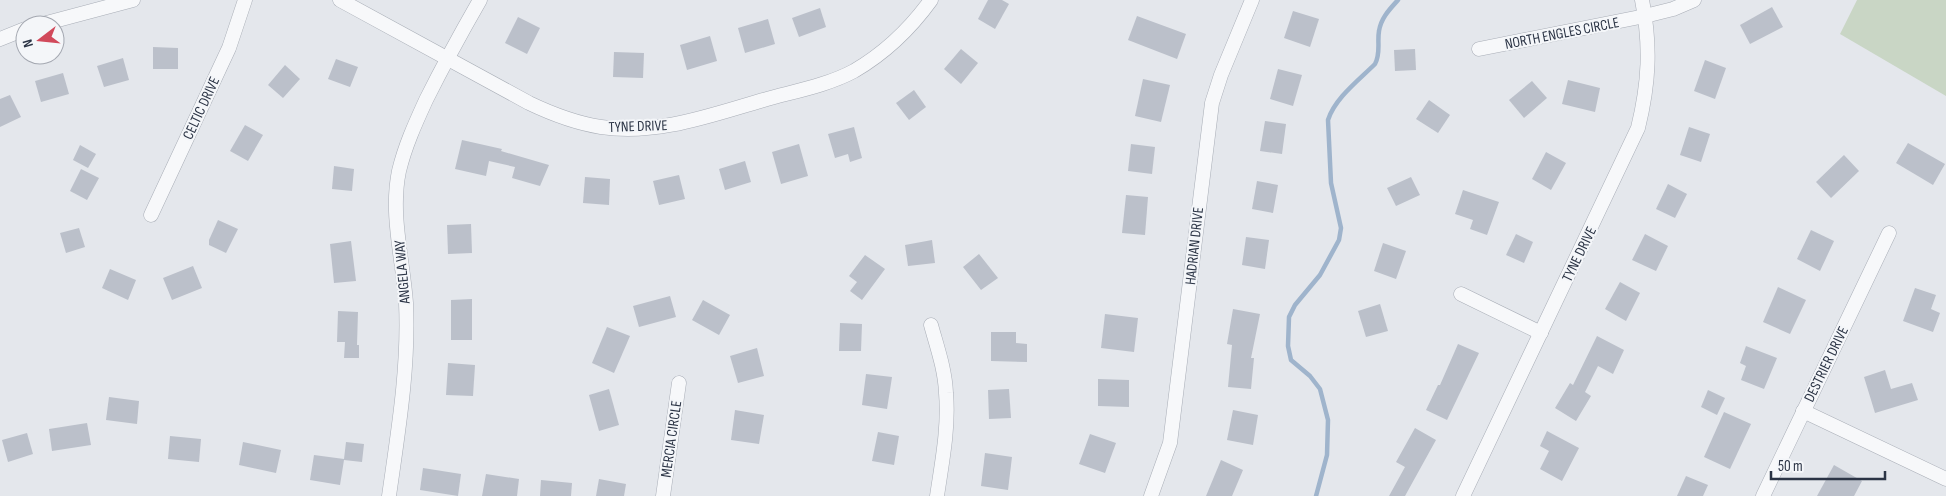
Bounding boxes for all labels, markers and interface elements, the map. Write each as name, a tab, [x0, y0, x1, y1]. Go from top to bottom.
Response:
street label: NORTH ENGLES CIRCLE	[1503, 13, 1621, 54]
north arrow	[15, 15, 65, 65]
text: N	[19, 38, 37, 49]
street label: CELTIC DRIVE	[179, 74, 224, 143]
street label: TYNE DRIVE	[608, 116, 668, 137]
street label: HADRIAN DRIVE	[1181, 206, 1208, 286]
street label: TYNE DRIVE	[1558, 224, 1601, 285]
street label: ANGELA WAY	[390, 239, 415, 306]
street label: DESTRIER DRIVE	[1800, 323, 1853, 405]
street label: MERCIA CIRCLE	[657, 400, 686, 479]
scale bar	[1771, 448, 1885, 480]
text: 50 m	[1778, 457, 1803, 476]

